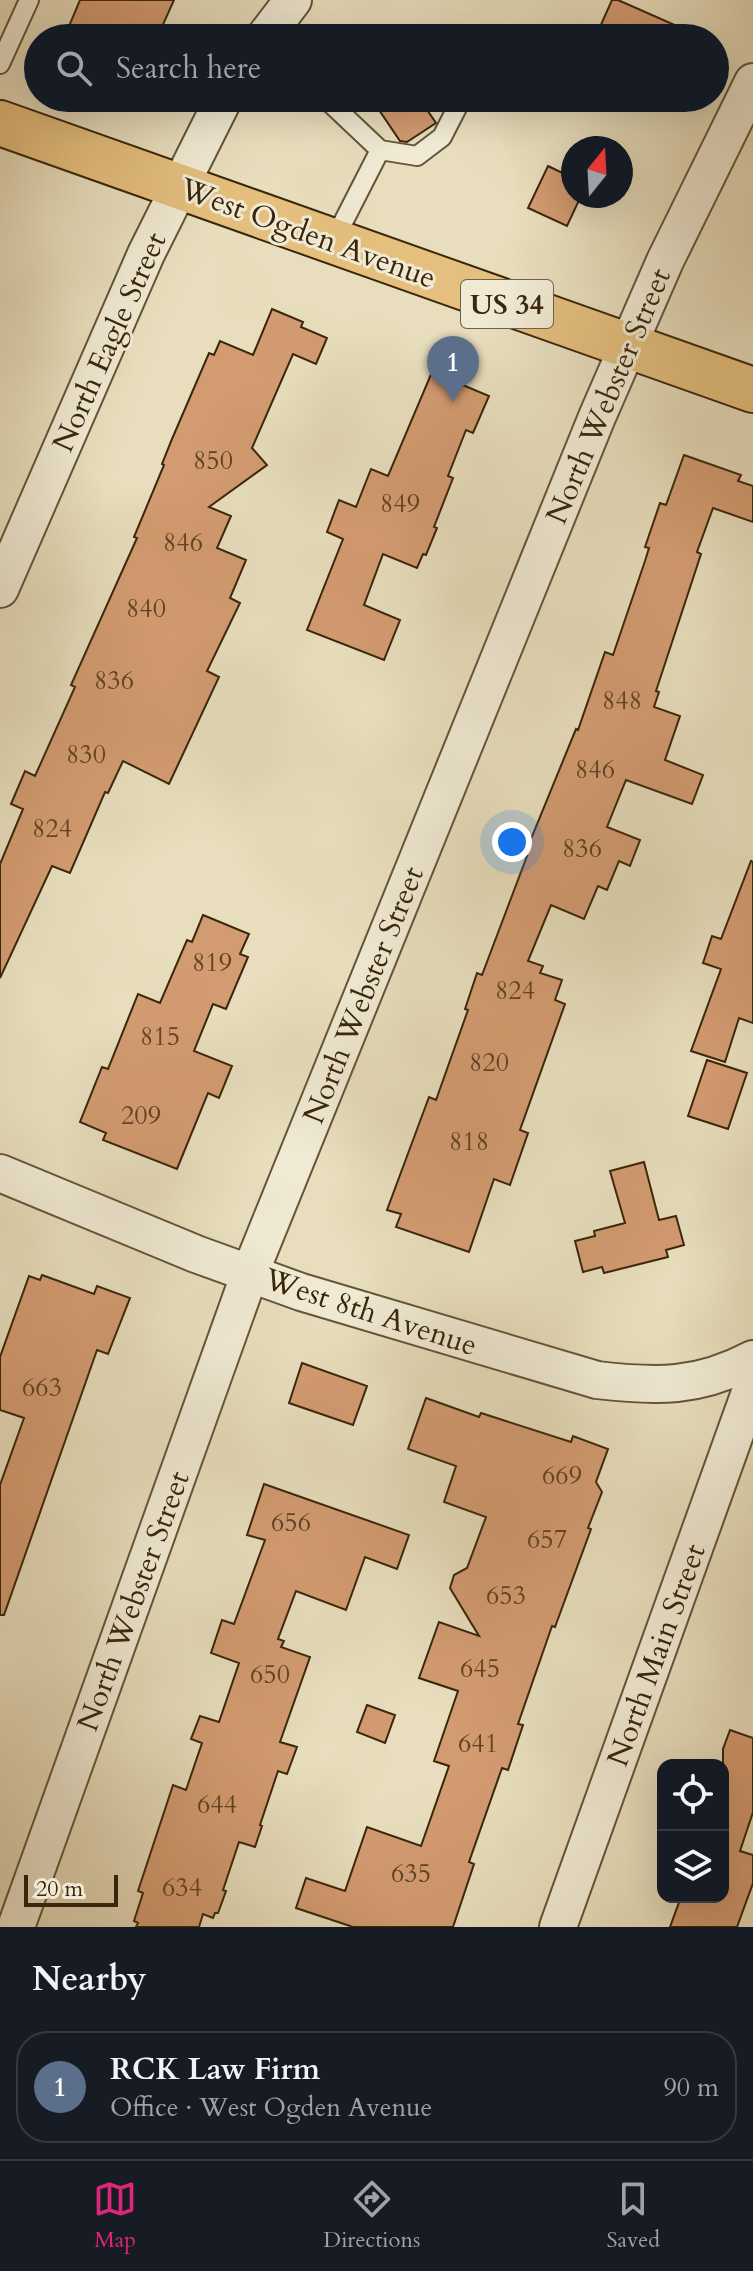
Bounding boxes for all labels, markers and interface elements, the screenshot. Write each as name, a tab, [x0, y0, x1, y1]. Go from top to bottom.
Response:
search box	[24, 24, 729, 112]
icon: search	[52, 46, 96, 90]
text: Search here	[116, 48, 261, 89]
north arrow	[561, 136, 633, 208]
street label: West Ogden Avenue	[173, 168, 441, 299]
street label: North Eagle Street	[43, 225, 176, 459]
street label: North Webster Street	[536, 262, 681, 530]
road number: US 34	[461, 280, 553, 328]
pin: 1	[427, 336, 479, 402]
house number: 850	[193, 443, 233, 478]
house number: 849	[380, 486, 420, 521]
house number: 846	[163, 525, 203, 560]
house number: 840	[126, 591, 166, 626]
house number: 836	[94, 663, 134, 698]
house number: 848	[602, 683, 642, 718]
house number: 830	[66, 737, 106, 772]
house number: 846	[575, 752, 615, 787]
house number: 824	[32, 811, 72, 846]
your location	[492, 822, 532, 862]
house number: 836	[562, 831, 602, 866]
street label: North Webster Street	[293, 860, 434, 1130]
house number: 819	[192, 945, 232, 980]
house number: 824	[495, 973, 535, 1008]
house number: 815	[140, 1019, 180, 1054]
house number: 820	[469, 1045, 509, 1080]
house number: 209	[121, 1098, 161, 1133]
house number: 818	[449, 1124, 489, 1159]
street label: West 8th Avenue	[258, 1259, 482, 1366]
house number: 663	[22, 1370, 62, 1405]
house number: 669	[542, 1458, 582, 1493]
street label: North Webster Street	[67, 1465, 200, 1737]
house number: 656	[271, 1505, 311, 1540]
house number: 657	[527, 1522, 567, 1557]
street label: North Main Street	[597, 1538, 716, 1772]
house number: 653	[486, 1578, 526, 1613]
house number: 645	[460, 1651, 500, 1686]
house number: 650	[250, 1657, 290, 1692]
house number: 641	[458, 1726, 498, 1761]
map controls	[657, 1759, 729, 1903]
button: locate	[657, 1759, 729, 1831]
house number: 644	[197, 1787, 237, 1822]
button: layers	[657, 1831, 729, 1903]
house number: 635	[391, 1856, 431, 1891]
house number: 634	[162, 1870, 202, 1905]
scale bar	[24, 1871, 118, 1907]
text: 20 m	[36, 1874, 83, 1904]
text: Nearby	[32, 1956, 147, 2002]
text: RCK Law Firm	[110, 2049, 320, 2090]
text: 1	[53, 2070, 67, 2105]
text: 90 m	[663, 2070, 719, 2105]
text: Office · West Ogden Avenue	[110, 2090, 432, 2125]
tab: Map	[93, 2177, 137, 2255]
tab: Directions	[323, 2177, 420, 2255]
tab: Saved	[607, 2177, 660, 2255]

